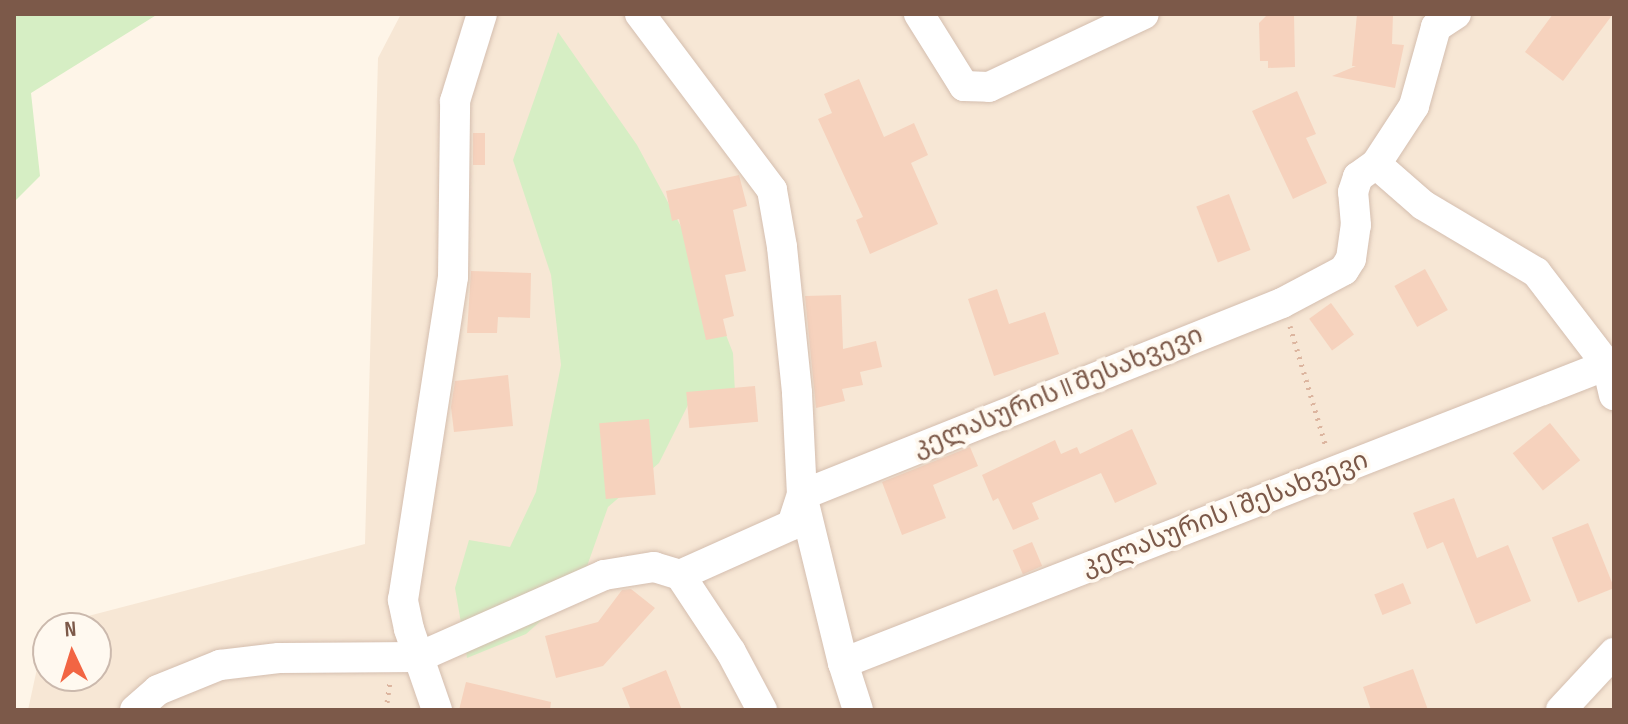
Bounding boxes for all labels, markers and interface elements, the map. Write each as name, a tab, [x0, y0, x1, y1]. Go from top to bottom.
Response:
street label: კელასურის II შესახვევი	[909, 320, 1207, 464]
street label: კელასურის I შესახვევი	[1077, 445, 1373, 583]
north arrow	[32, 612, 112, 692]
text: N	[64, 616, 77, 643]

